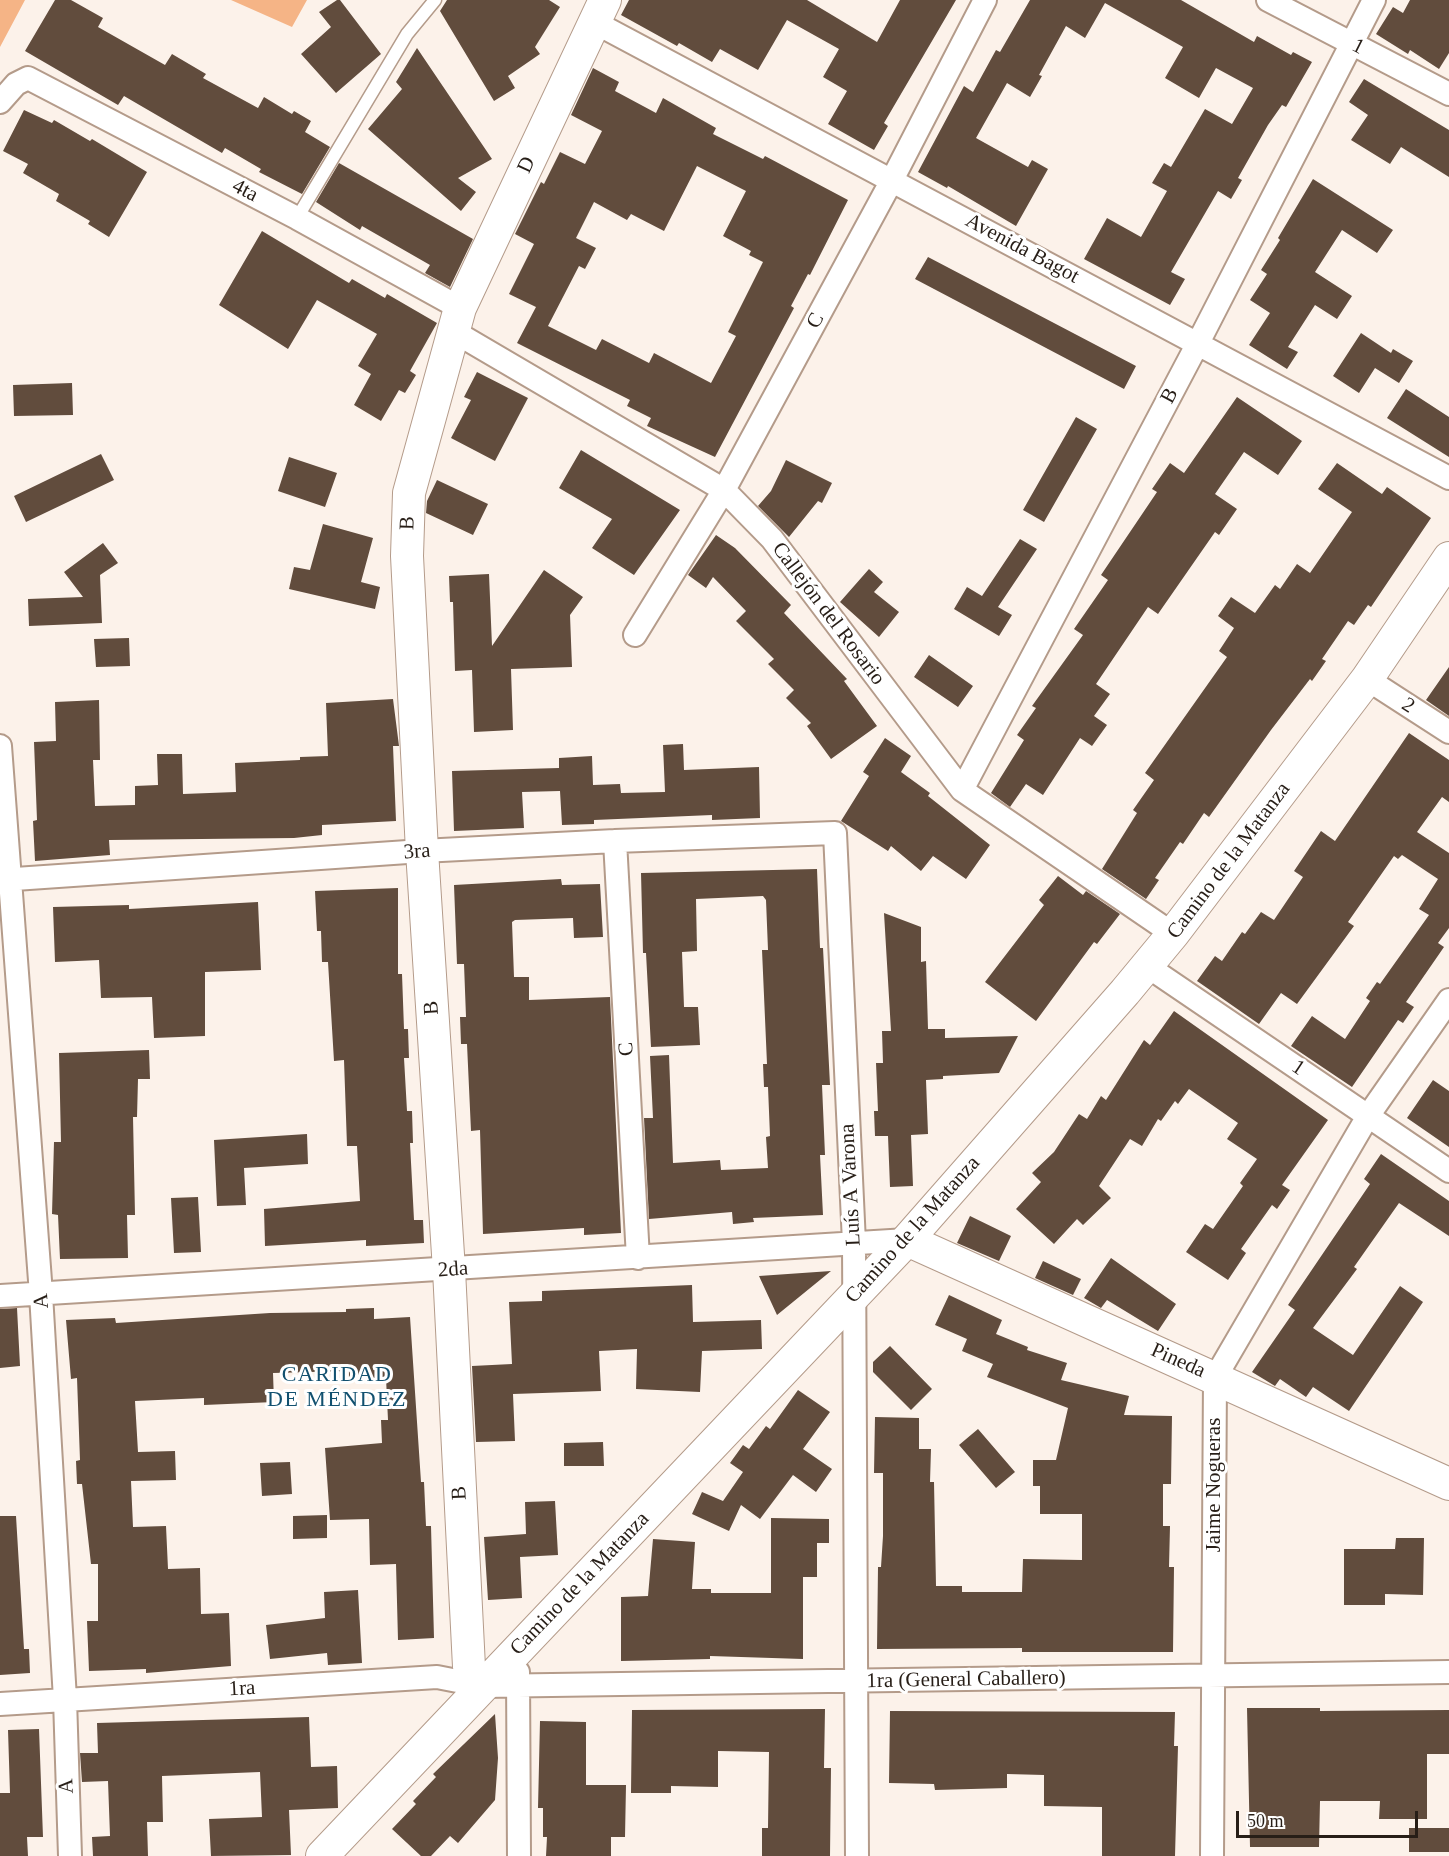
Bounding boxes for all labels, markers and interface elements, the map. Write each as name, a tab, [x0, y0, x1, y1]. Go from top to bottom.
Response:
street label: 1	[1348, 33, 1368, 61]
street label: D	[512, 153, 542, 177]
street label: 4ta	[228, 174, 262, 208]
street label: Avenida Bagot	[961, 209, 1083, 289]
street label: C	[802, 309, 830, 333]
street label: B	[1156, 384, 1184, 408]
street label: B	[395, 516, 421, 530]
street label: Callejón del Rosario	[766, 537, 890, 691]
street label: 2	[1397, 693, 1419, 719]
street label: Camino de la Matanza	[1162, 778, 1296, 944]
street label: 3ra	[403, 838, 431, 866]
street label: B	[419, 1000, 445, 1016]
street label: C	[614, 1041, 640, 1057]
street label: 1	[1287, 1055, 1309, 1081]
street label: Luís A Varona	[835, 1123, 867, 1247]
street label: Camino de la Matanza	[840, 1151, 986, 1309]
street label: 2da	[437, 1256, 469, 1284]
street label: A	[29, 1293, 55, 1309]
street label: Pineda	[1147, 1338, 1209, 1384]
district label: CARIDAD DE MÉNDEZ	[267, 1362, 407, 1414]
street label: Jaime Nogueras	[1201, 1418, 1227, 1552]
street label: B	[447, 1485, 473, 1501]
street label: Camino de la Matanza	[505, 1507, 655, 1661]
street label: 1ra (General Caballero)	[866, 1666, 1066, 1694]
street label: 1ra	[228, 1676, 256, 1702]
street label: A	[54, 1778, 80, 1794]
scale bar	[1239, 1799, 1420, 1837]
text: 50 m	[1247, 1811, 1284, 1831]

